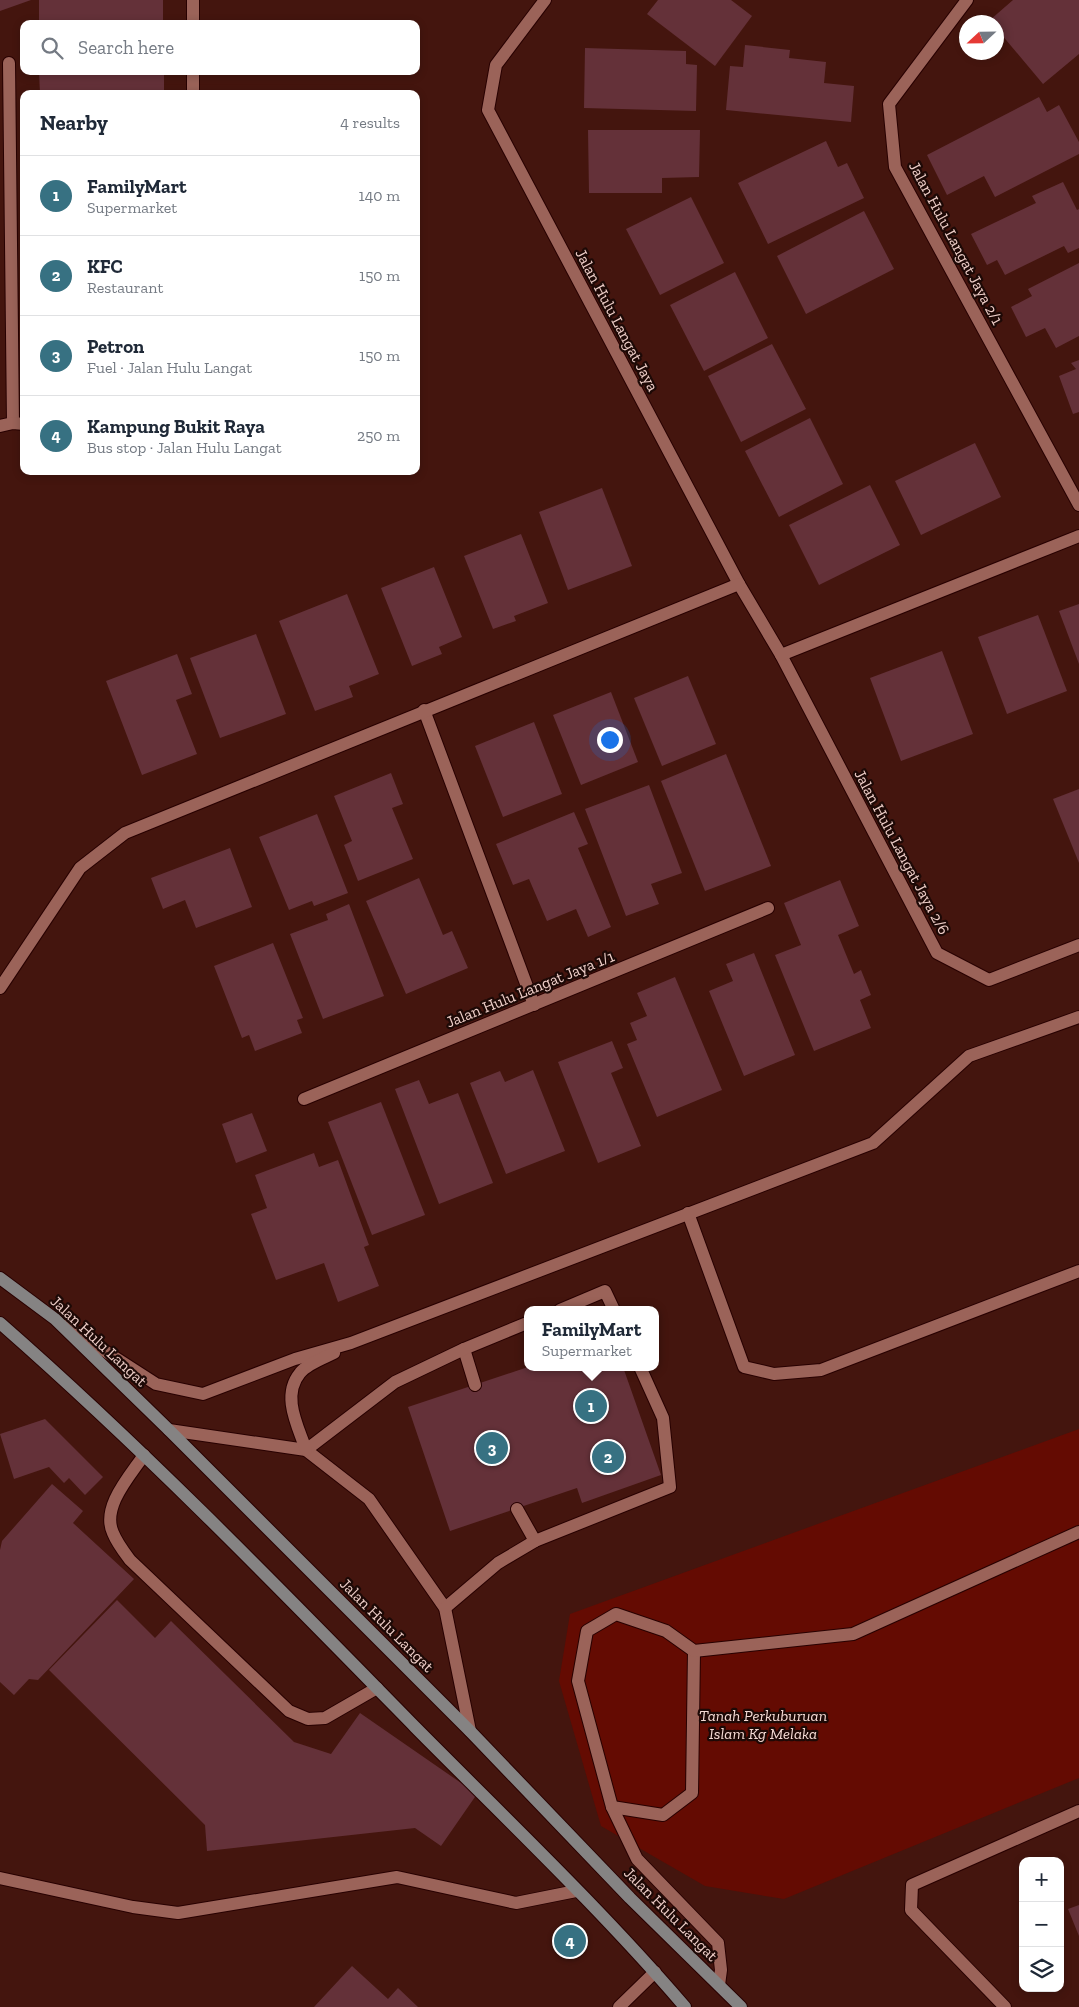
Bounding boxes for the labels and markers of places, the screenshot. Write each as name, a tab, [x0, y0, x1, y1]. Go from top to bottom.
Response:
pin: 1	[575, 1387, 607, 1425]
pin: 3	[476, 1429, 508, 1467]
pin: 2	[592, 1438, 624, 1476]
pin: 4	[554, 1922, 586, 1960]

